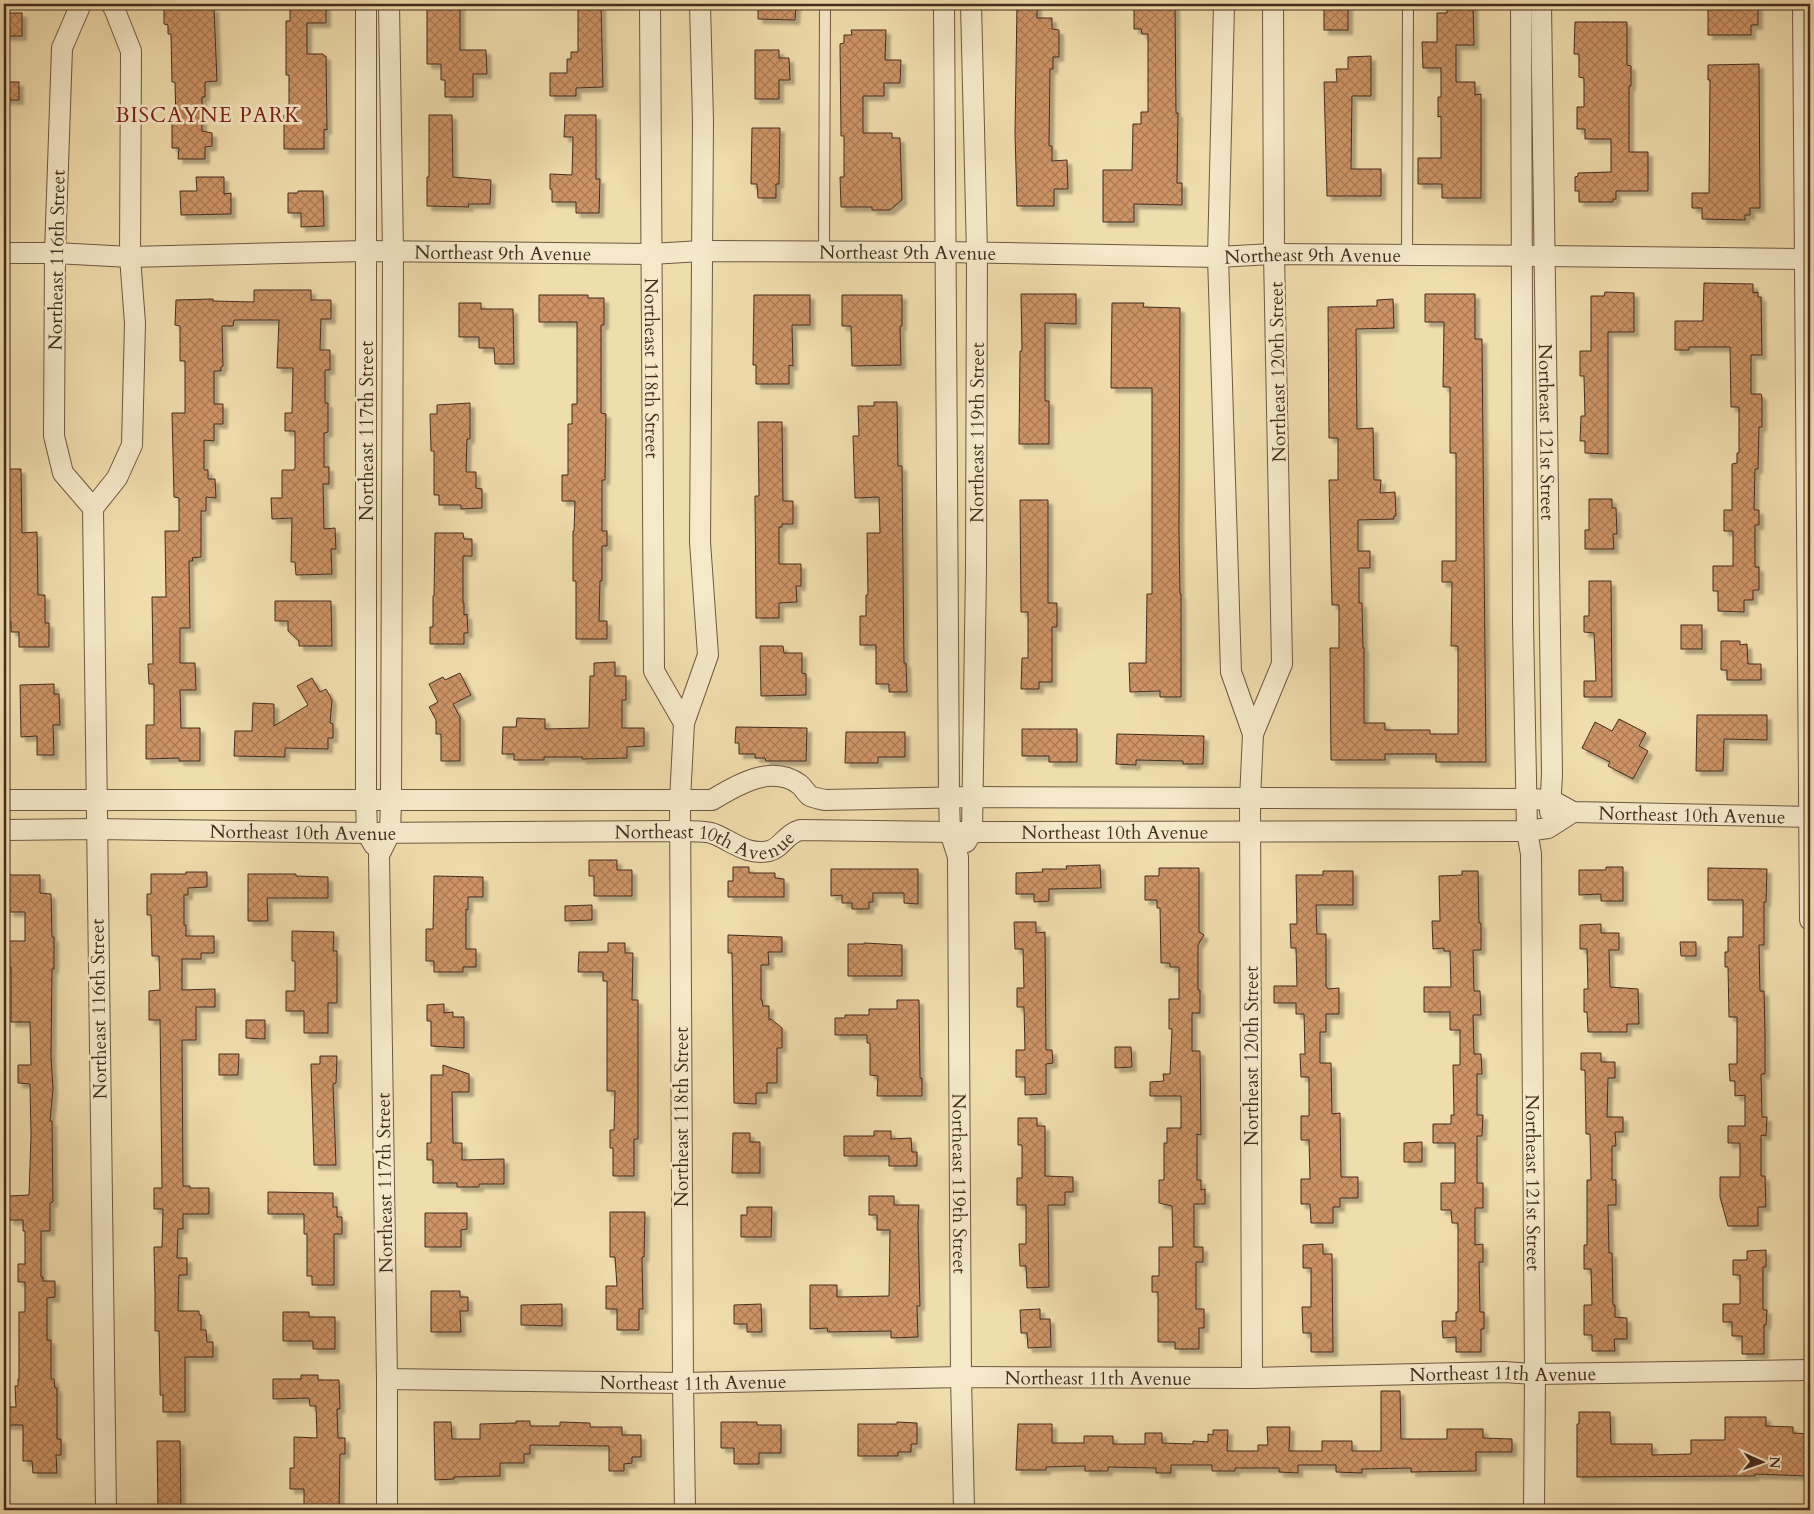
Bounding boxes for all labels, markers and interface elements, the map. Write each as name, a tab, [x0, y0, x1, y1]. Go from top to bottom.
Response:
district label: BISCAYNE PARK	[115, 101, 301, 130]
street label: Northeast 116th Street	[42, 170, 72, 351]
street label: Northeast 9th Avenue	[819, 239, 997, 267]
street label: Northeast 9th Avenue	[414, 240, 592, 267]
street label: Northeast 9th Avenue	[1223, 242, 1401, 271]
street label: Northeast 118th Street	[638, 278, 665, 458]
street label: Northeast 120th Street	[1263, 281, 1293, 462]
street label: Northeast 117th Street	[354, 341, 380, 521]
street label: Northeast 119th Street	[964, 342, 991, 523]
street label: Northeast 121st Street	[1532, 343, 1560, 520]
street label: Northeast 10th Avenue	[1598, 801, 1786, 830]
street label: Northeast 10th Avenue	[209, 819, 397, 847]
street label: Northeast 10th Avenue	[614, 819, 800, 866]
street label: Northeast 10th Avenue	[1021, 820, 1208, 846]
street label: Northeast 116th Street	[84, 918, 114, 1099]
street label: Northeast 120th Street	[1239, 966, 1265, 1146]
street label: Northeast 118th Street	[669, 1027, 695, 1207]
street label: Northeast 117th Street	[370, 1092, 400, 1273]
street label: Northeast 119th Street	[945, 1093, 972, 1274]
street label: Northeast 121st Street	[1519, 1094, 1546, 1271]
street label: Northeast 11th Avenue	[1409, 1360, 1596, 1388]
street label: Northeast 11th Avenue	[1004, 1365, 1191, 1392]
street label: Northeast 11th Avenue	[599, 1369, 787, 1397]
north arrow	[1736, 1436, 1786, 1486]
text: N	[1765, 1456, 1784, 1469]

